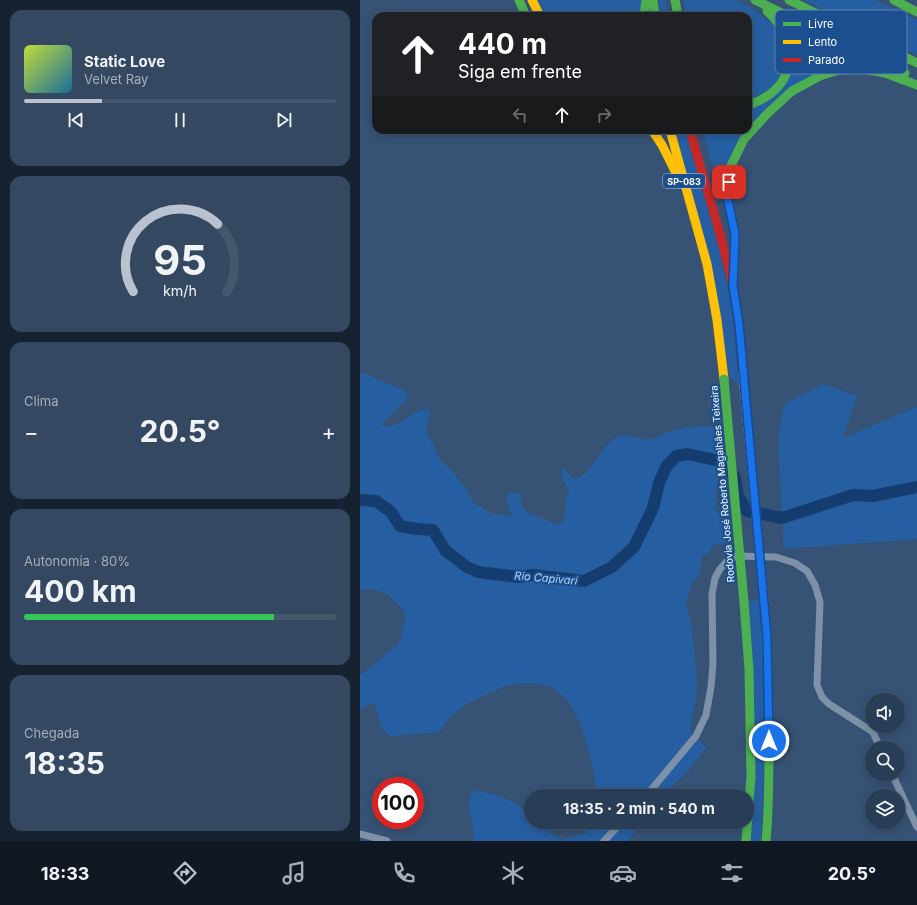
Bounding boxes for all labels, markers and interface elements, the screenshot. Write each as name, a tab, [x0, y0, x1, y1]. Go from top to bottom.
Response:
legend	[775, 10, 907, 74]
text: Livre	[808, 17, 833, 31]
text: 440 m	[458, 27, 547, 61]
icon: ahead	[392, 28, 444, 80]
text: Lento	[808, 35, 838, 49]
text: Static Love	[84, 52, 165, 71]
text: Parado	[808, 53, 845, 67]
text: Siga em frente	[458, 61, 582, 82]
text: Velvet Ray	[84, 71, 148, 87]
icon: left	[509, 104, 531, 126]
icon: ahead	[551, 104, 573, 126]
icon: right	[593, 104, 615, 126]
icon: previous	[65, 109, 87, 131]
icon: pause	[169, 109, 191, 131]
icon: next	[273, 109, 295, 131]
pin	[712, 165, 746, 199]
icon: arrive	[718, 171, 740, 193]
road number: SP-083	[663, 174, 705, 188]
text: 95	[153, 235, 207, 285]
text: km/h	[163, 282, 197, 299]
street label: Rodovia José Roberto Magalhães Teixeira	[707, 385, 737, 583]
text: Clima	[24, 393, 58, 409]
text: 20.5°	[140, 413, 220, 449]
text: −	[24, 419, 39, 445]
text: +	[321, 419, 336, 445]
text: Autonomia · 80%	[24, 553, 130, 569]
water label: Rio Capivari	[514, 568, 578, 588]
text: 400 km	[24, 573, 137, 609]
map controls	[865, 693, 905, 829]
button: sound	[865, 693, 905, 733]
position arrow	[748, 720, 790, 762]
text: Chegada	[24, 725, 79, 741]
button: search	[865, 741, 905, 781]
text: 18:35	[24, 745, 105, 781]
speed limit sign: 100	[372, 777, 424, 829]
button: layers	[865, 789, 905, 829]
text: 18:35 · 2 min · 540 m	[563, 799, 715, 818]
icon: directions	[171, 859, 199, 887]
icon: music	[280, 859, 308, 887]
icon: phone	[390, 859, 418, 887]
icon: climate	[499, 859, 527, 887]
icon: car	[609, 859, 637, 887]
icon: filters	[718, 859, 746, 887]
text: 18:33	[41, 863, 89, 884]
text: 20.5°	[828, 863, 876, 884]

